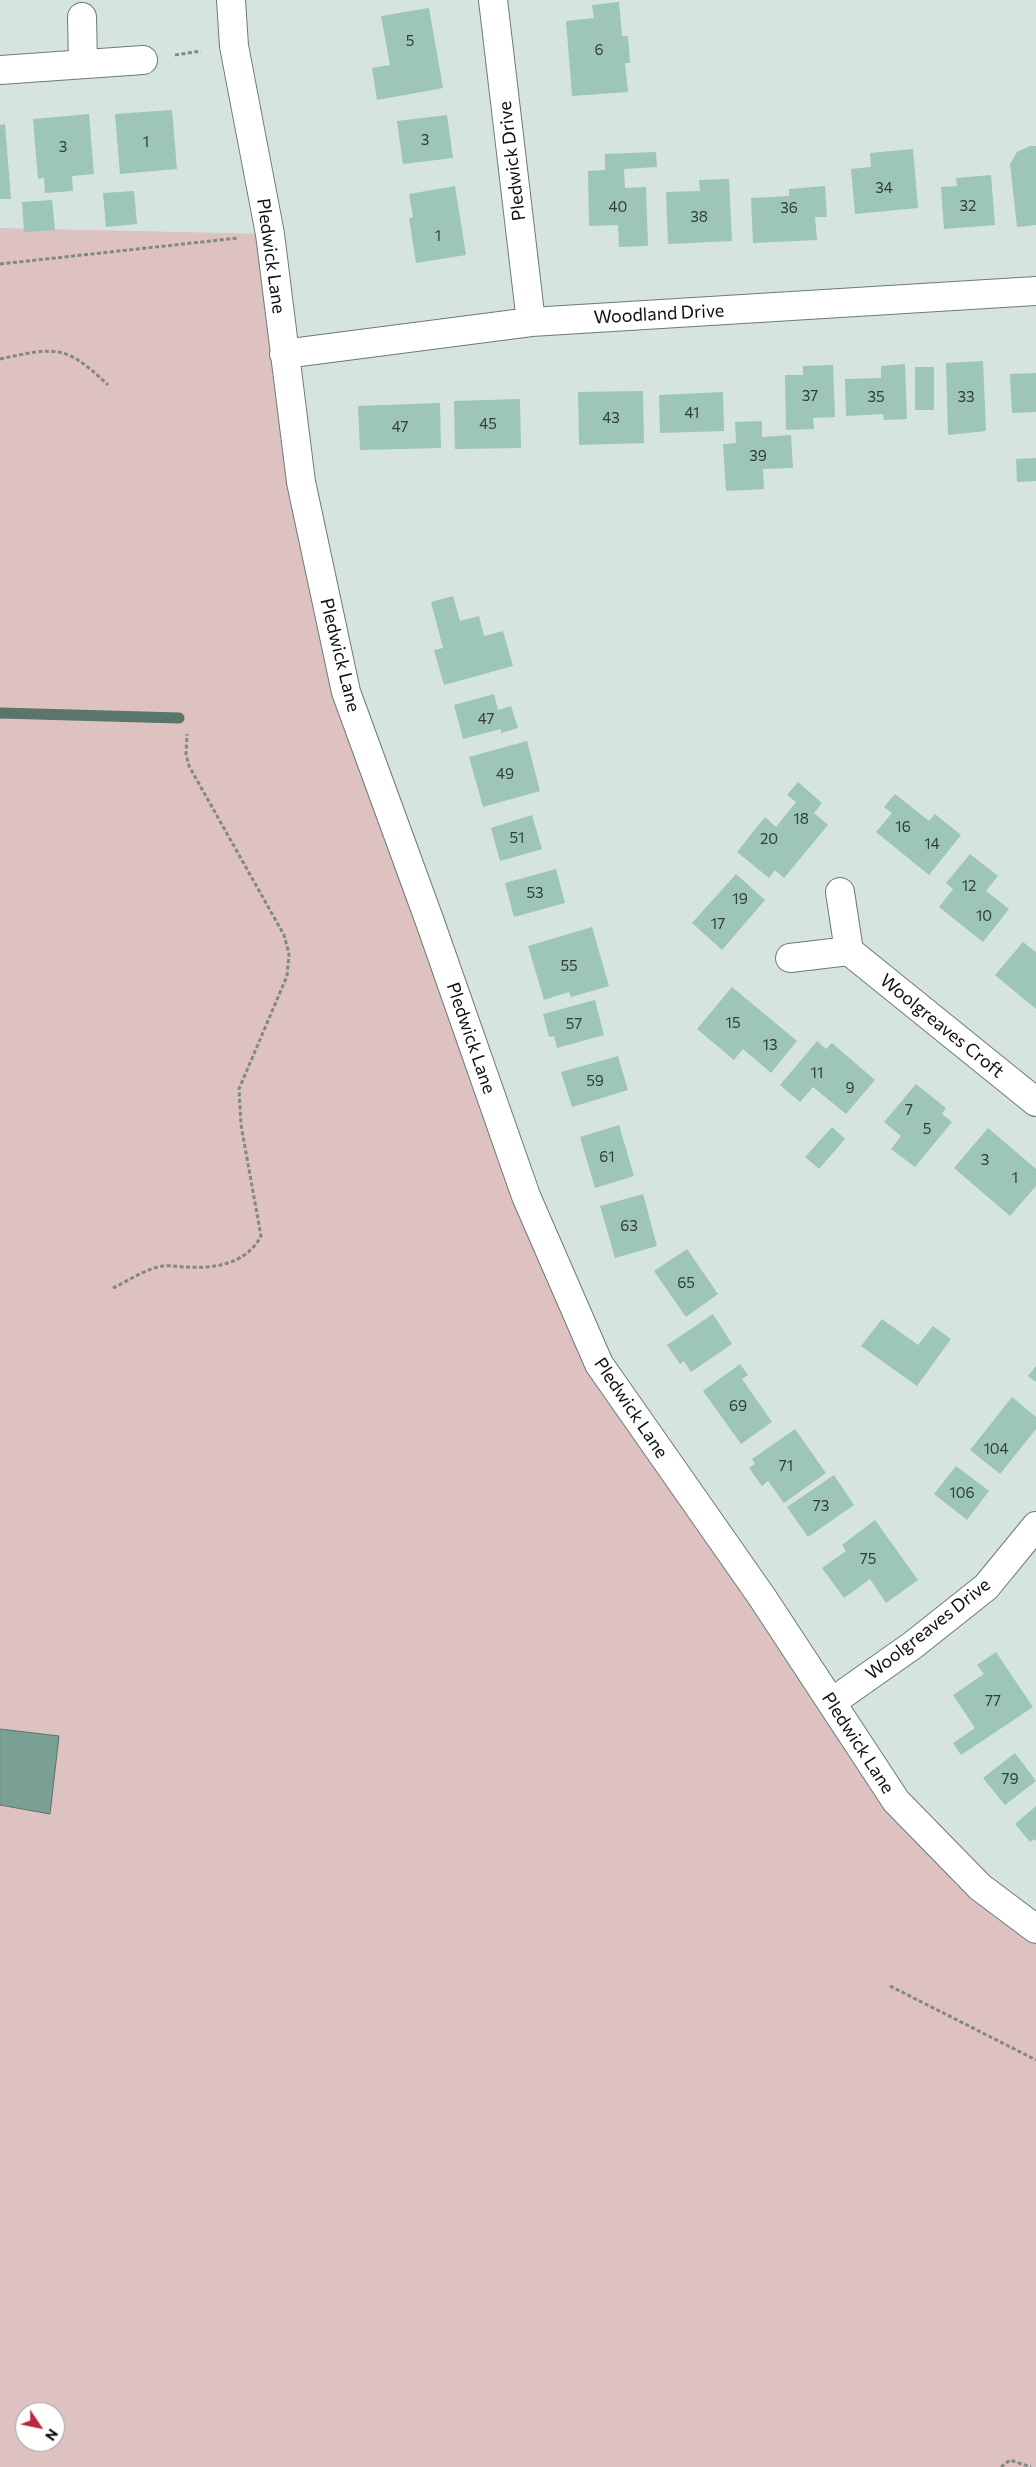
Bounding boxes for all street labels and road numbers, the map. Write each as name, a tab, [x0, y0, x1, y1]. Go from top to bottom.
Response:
street label: Pledwick Drive	[494, 100, 530, 222]
street label: Pledwick Lane	[252, 197, 290, 315]
street label: Woodland Drive	[593, 300, 725, 328]
street label: Pledwick Lane	[315, 596, 365, 714]
street label: Woolgreaves Croft	[876, 969, 1008, 1083]
street label: Pledwick Lane	[442, 979, 500, 1097]
street label: Pledwick Lane	[589, 1354, 673, 1462]
street label: Woolgreaves Drive	[861, 1574, 995, 1684]
street label: Pledwick Lane	[817, 1688, 899, 1798]

